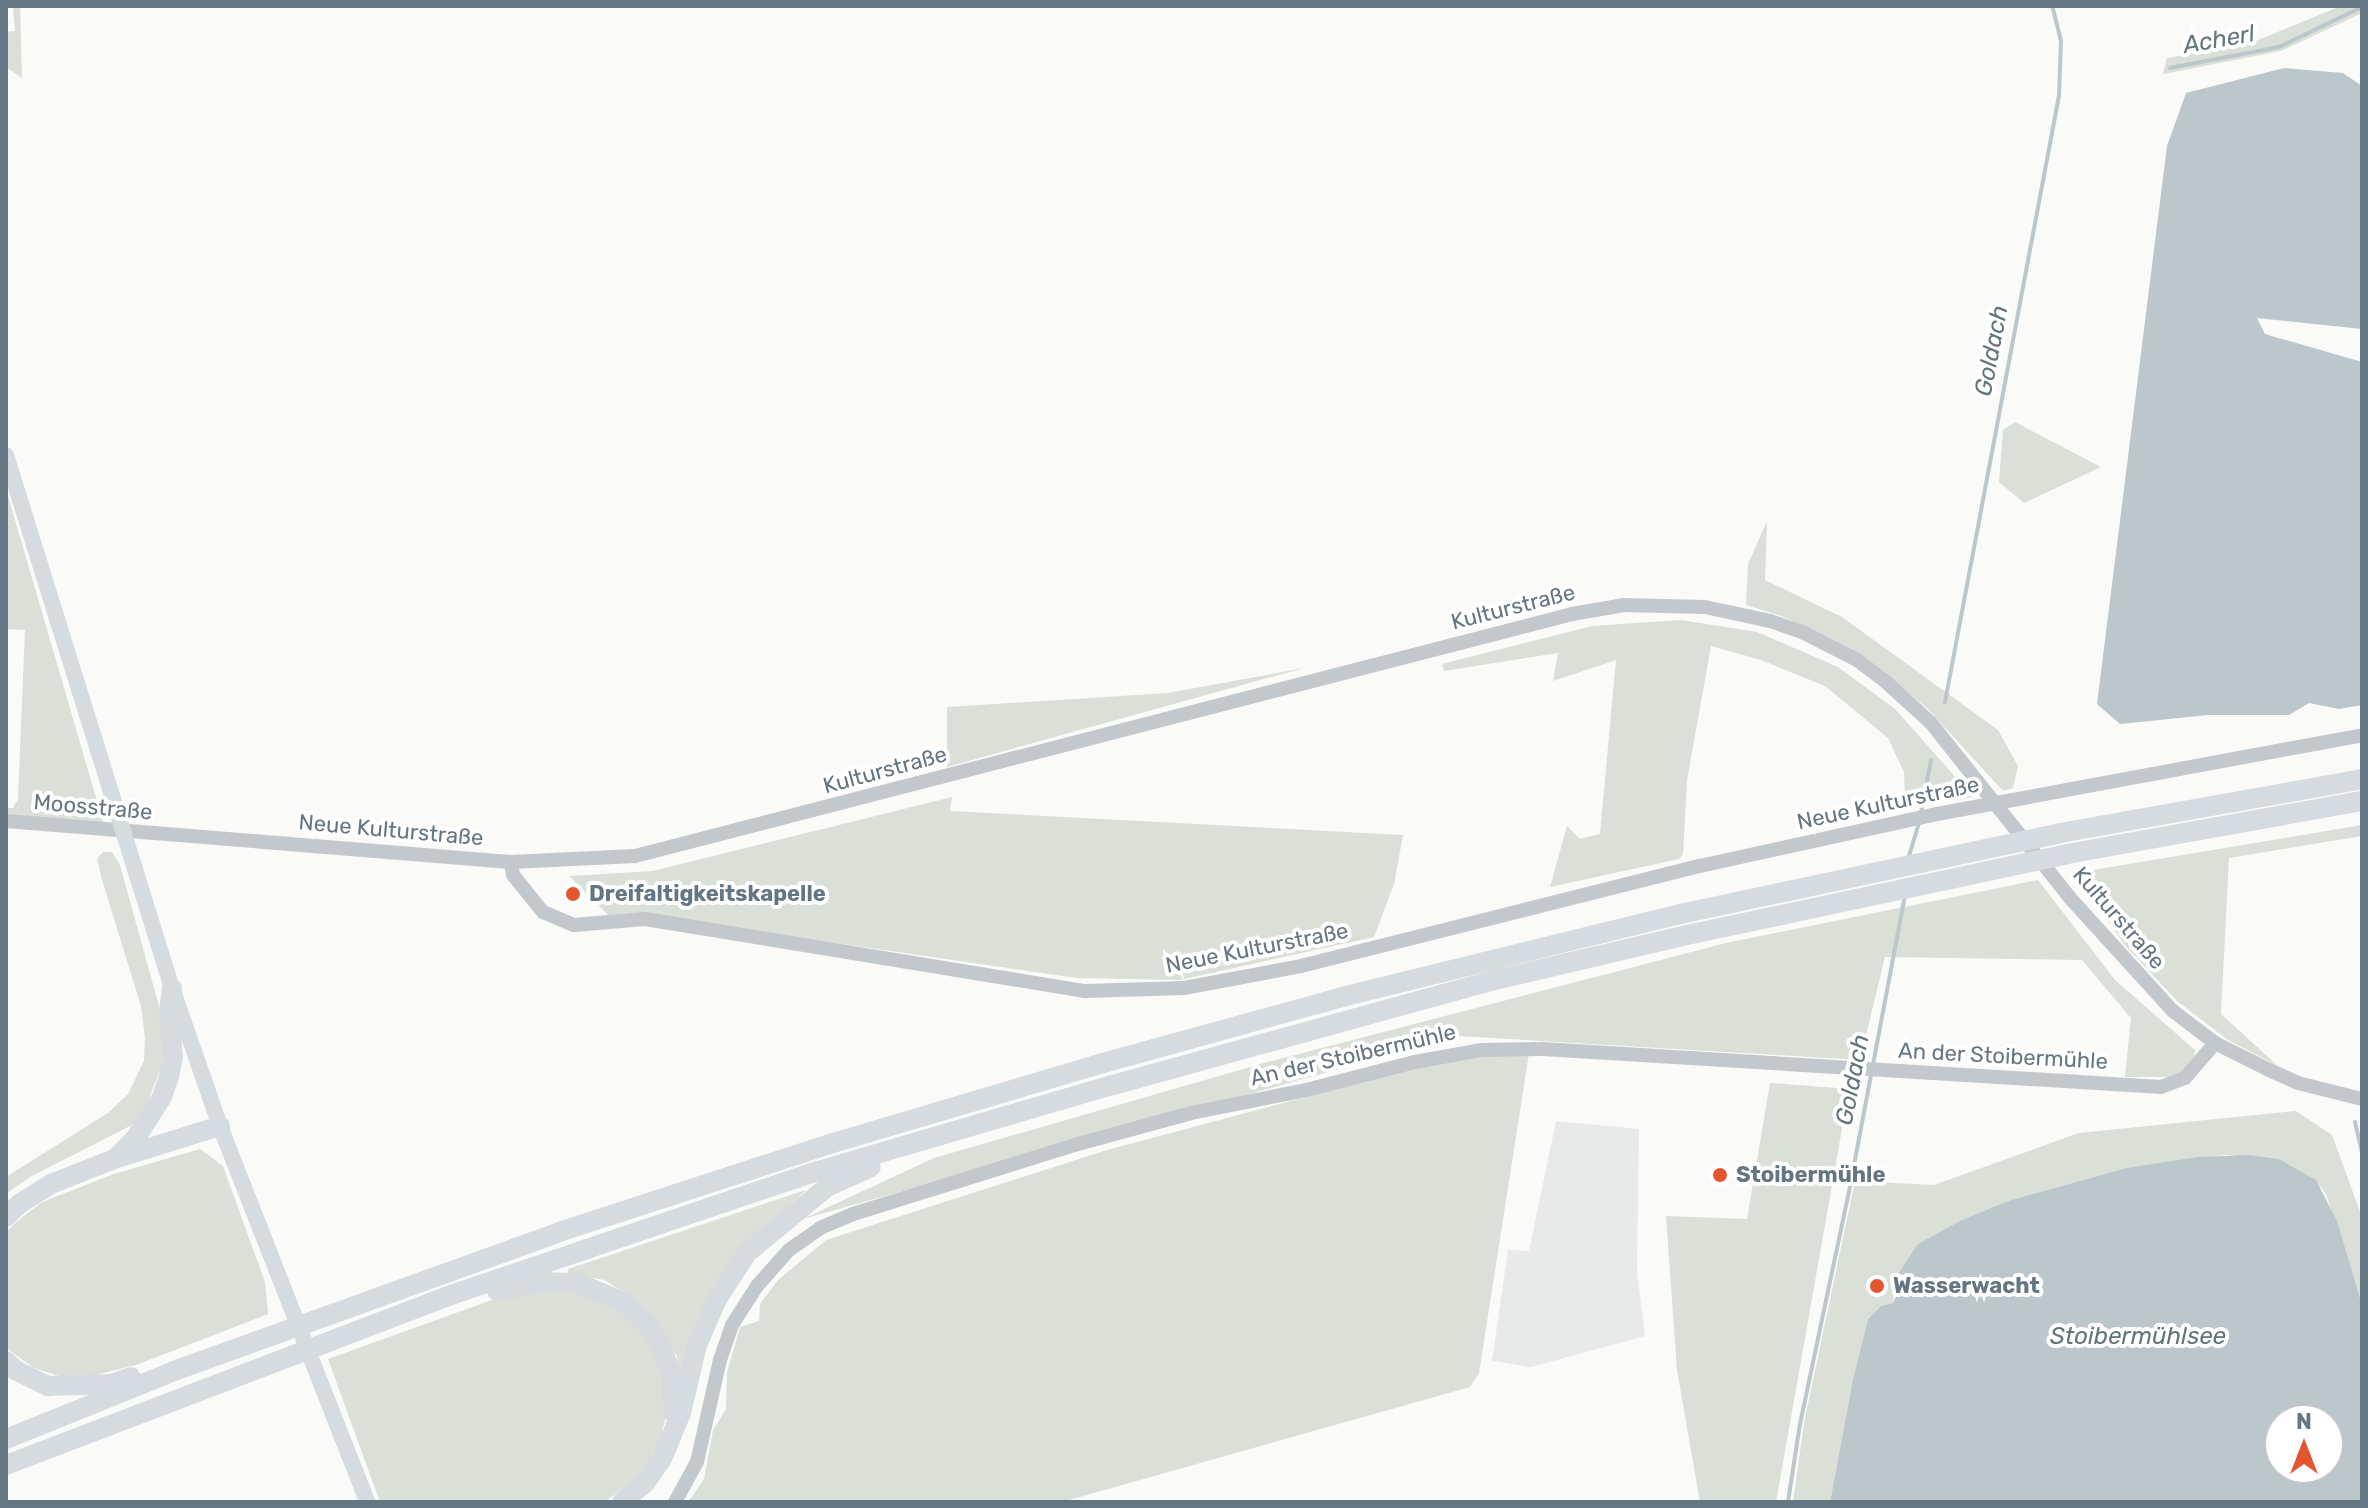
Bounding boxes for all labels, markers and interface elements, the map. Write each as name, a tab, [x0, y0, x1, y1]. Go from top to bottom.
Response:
water label: Acherl	[2181, 20, 2257, 60]
water label: Goldach	[1969, 303, 2015, 399]
street label: Kulturstraße	[1448, 579, 1578, 635]
street label: Kulturstraße	[820, 741, 950, 799]
street label: Neue Kulturstraße	[1795, 771, 1981, 835]
street label: Moosstraße	[32, 789, 154, 825]
street label: Neue Kulturstraße	[297, 809, 485, 851]
street label: Kulturstraße	[2067, 861, 2171, 975]
place label: Dreifaltigkeitskapelle	[589, 881, 826, 907]
marker: Dreifaltigkeitskapelle	[564, 885, 582, 903]
street label: Neue Kulturstraße	[1163, 917, 1351, 979]
street label: An der Stoibermühle	[1247, 1018, 1459, 1092]
water label: Goldach	[1830, 1032, 1876, 1128]
street label: An der Stoibermühle	[1897, 1037, 2109, 1075]
place label: Stoibermühle	[1736, 1162, 1885, 1188]
marker: Stoibermühle	[1711, 1166, 1729, 1184]
place label: Wasserwacht	[1893, 1273, 2040, 1299]
marker: Wasserwacht	[1868, 1277, 1886, 1295]
water label: Stoibermühlsee	[2050, 1323, 2226, 1351]
north arrow	[2264, 1404, 2344, 1484]
text: N	[2296, 1408, 2312, 1435]

